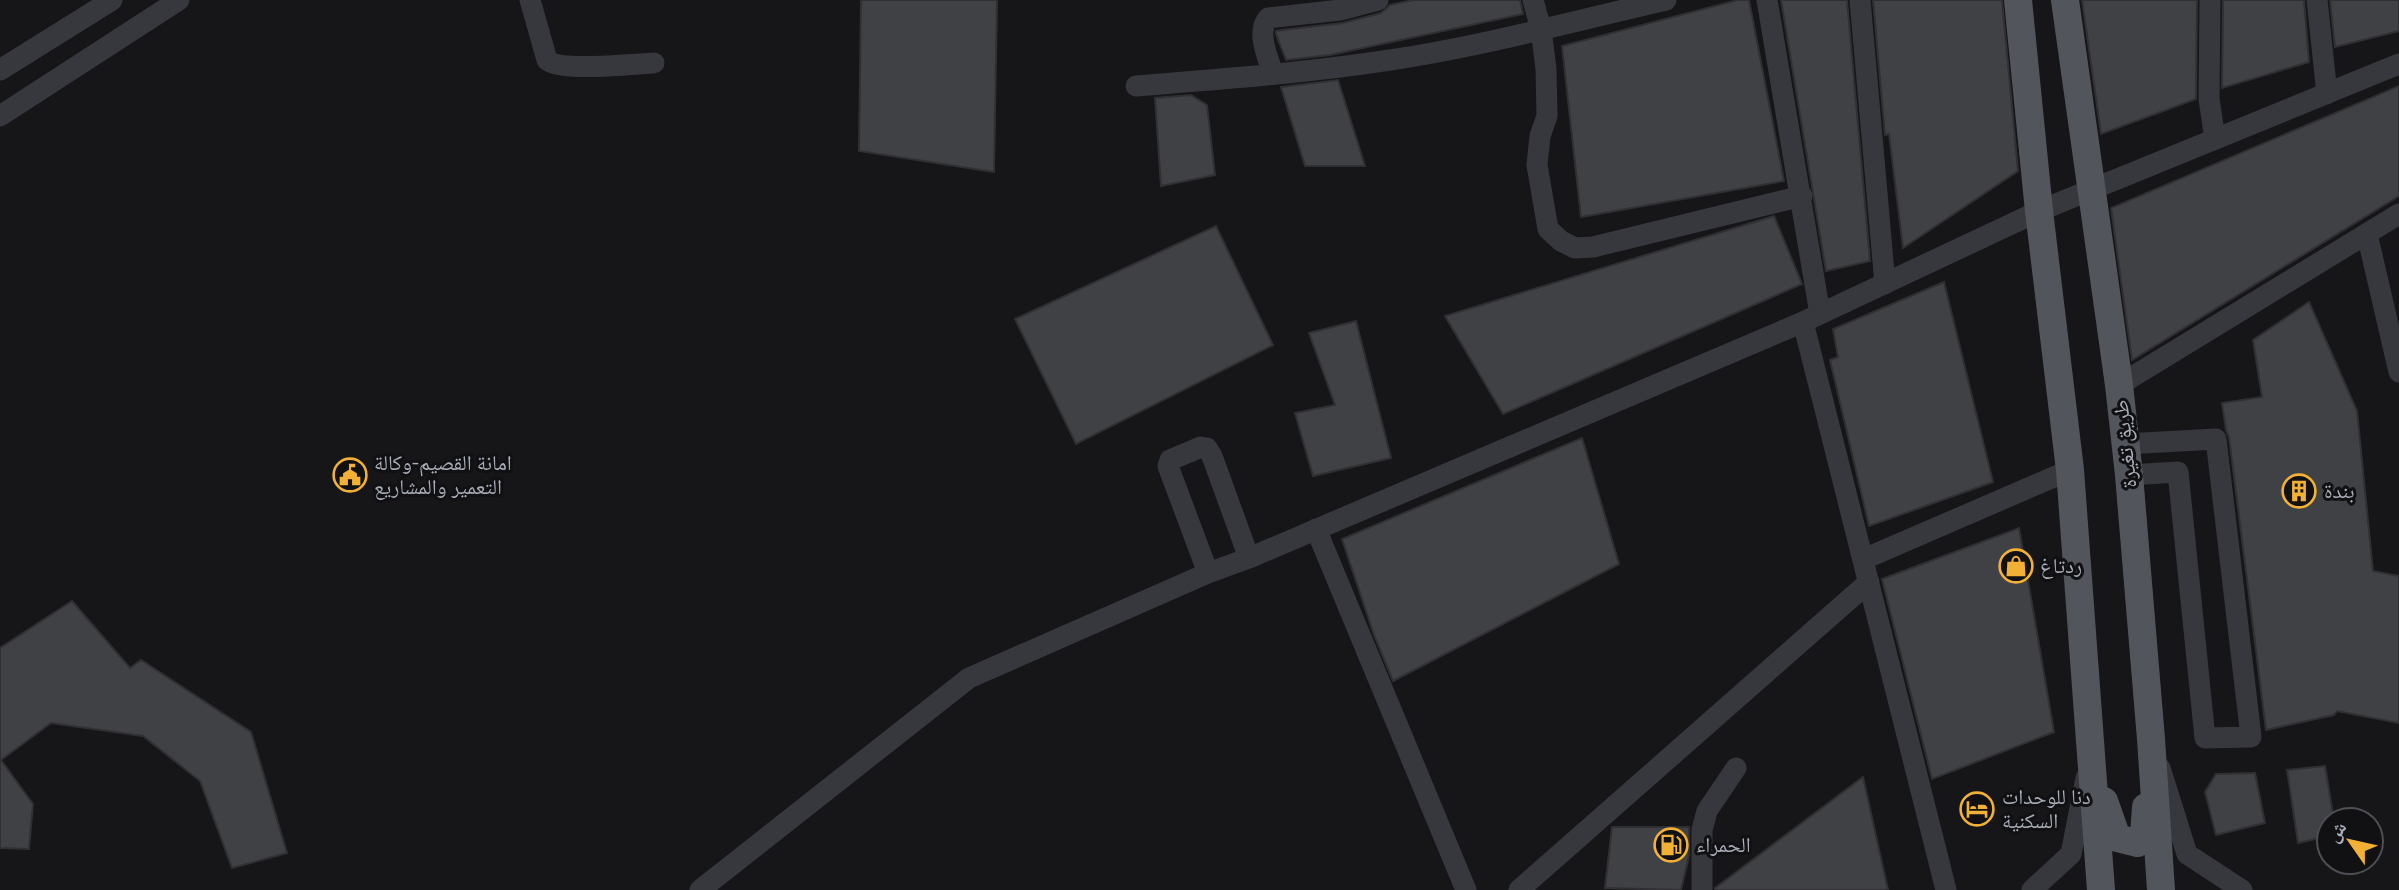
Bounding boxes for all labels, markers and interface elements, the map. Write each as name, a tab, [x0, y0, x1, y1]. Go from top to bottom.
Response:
street label: طريق تغيرة	[2108, 399, 2143, 489]
place label: امانة القصيم-وكالة التعمير والمشاريع	[374, 451, 512, 500]
public building icon: امانة القصيم-وكالة التعمير والمشاريع	[331, 456, 369, 494]
building icon: بندة	[2280, 472, 2318, 510]
place label: بندة	[2324, 479, 2354, 503]
shop icon: ردتاغ	[1997, 547, 2035, 585]
place label: ردتاغ	[2040, 554, 2082, 579]
place label: دنا للوحدات السكنية	[2002, 785, 2091, 833]
hotel icon: دنا للوحدات السكنية	[1958, 790, 1996, 828]
north arrow	[2315, 806, 2385, 876]
text: ش	[2322, 818, 2351, 847]
fuel station icon: الحمراء	[1652, 826, 1690, 864]
place label: الحمراء	[1696, 833, 1751, 857]

